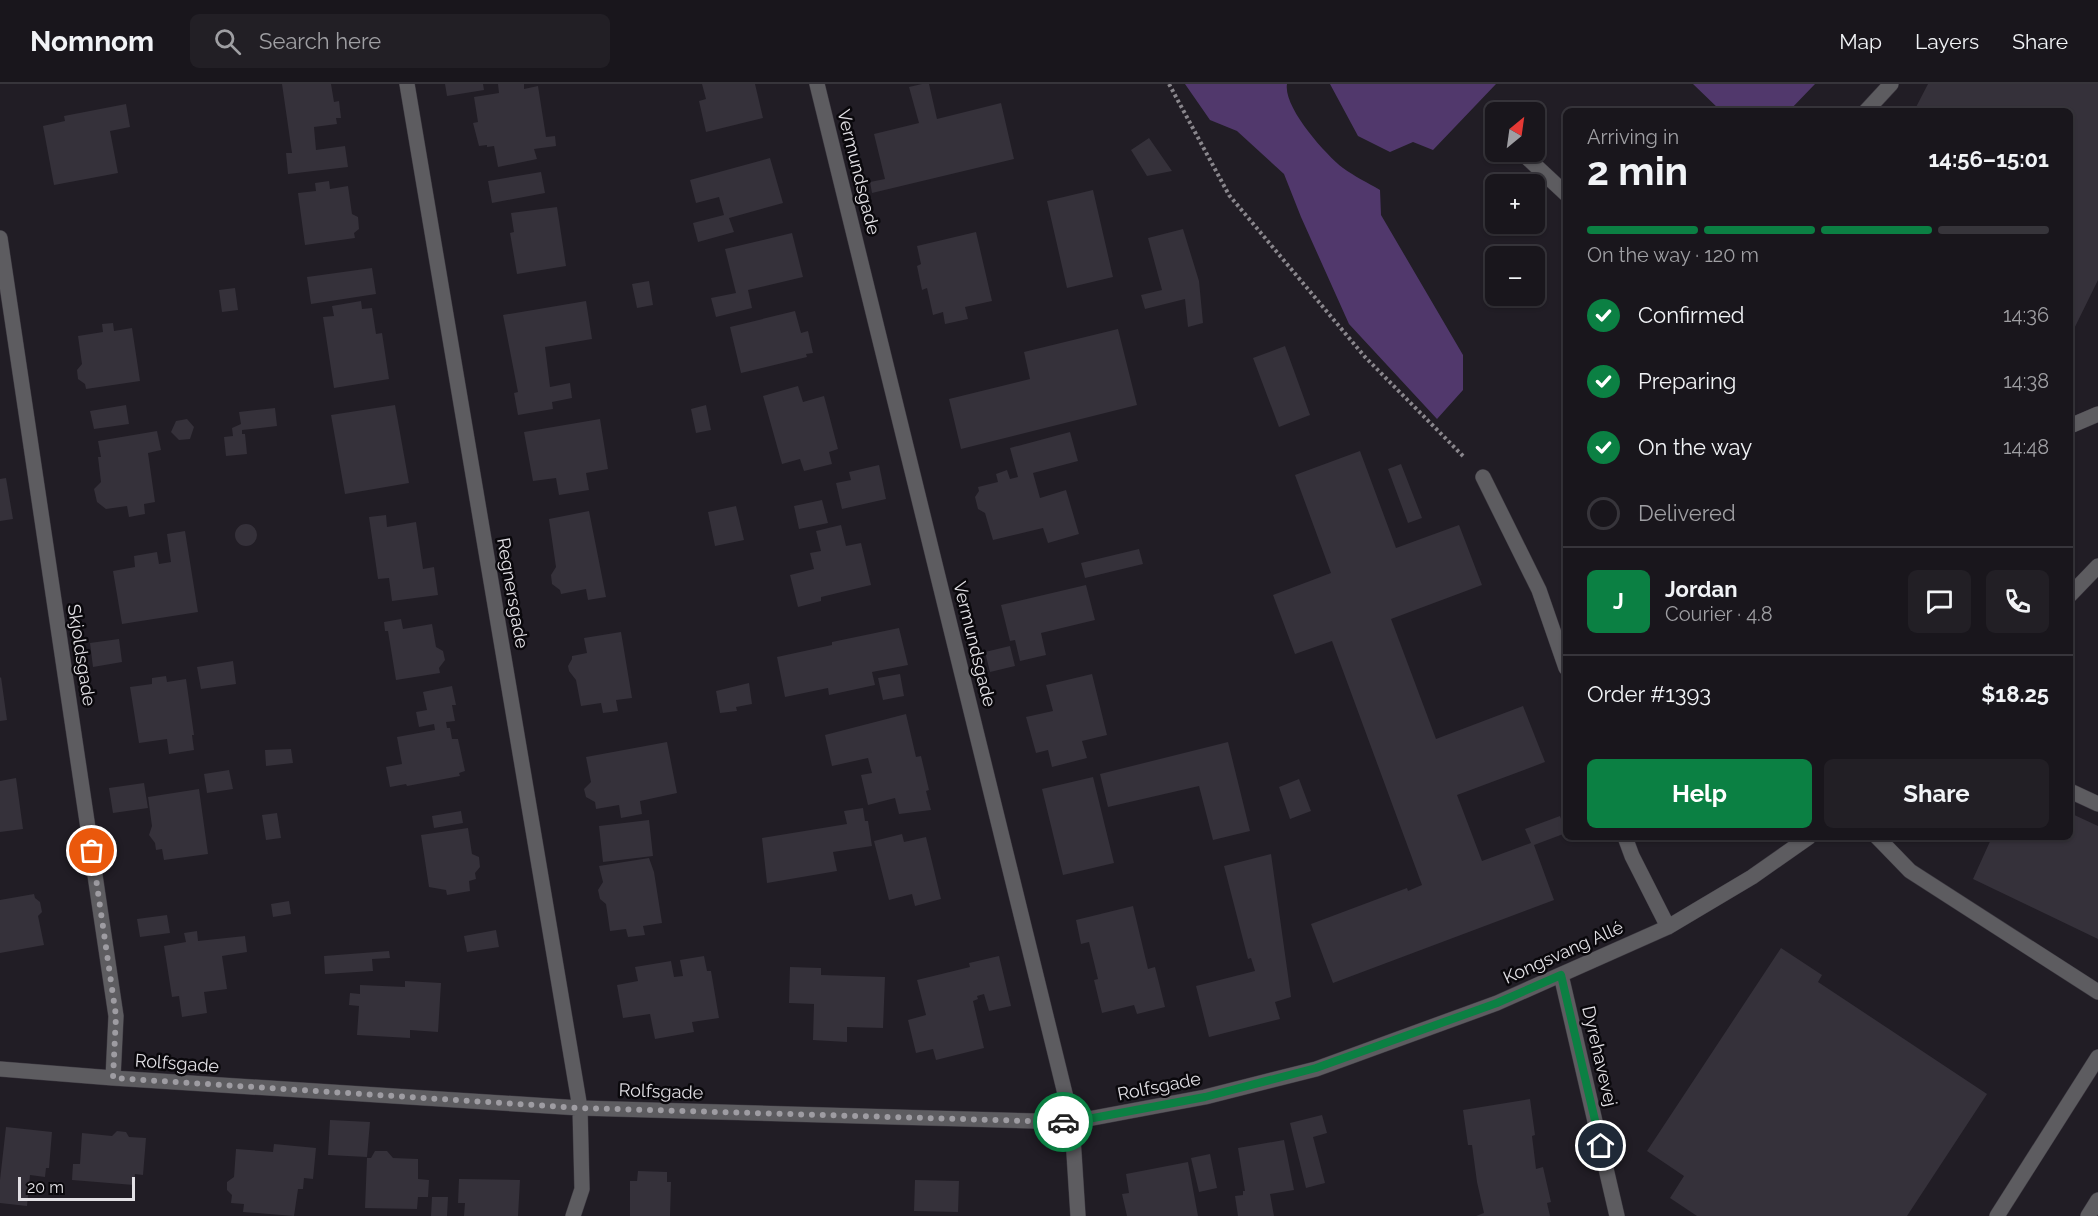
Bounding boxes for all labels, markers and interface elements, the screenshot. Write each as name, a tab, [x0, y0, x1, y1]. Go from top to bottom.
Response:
search box	[190, 14, 610, 68]
text: Nomnom	[30, 25, 154, 58]
icon: search	[211, 25, 244, 58]
text: Search here	[259, 28, 381, 54]
text: Map	[1839, 29, 1882, 54]
text: Layers	[1915, 29, 1979, 54]
text: Share	[2012, 29, 2068, 54]
north arrow	[1485, 102, 1545, 162]
map controls	[1485, 102, 1545, 306]
street label: Vermundsgade	[833, 107, 885, 237]
text: Arriving in	[1587, 125, 1679, 149]
text: 14:56–15:01	[1928, 146, 2049, 172]
text: 2 min	[1587, 148, 1688, 194]
button: +	[1485, 174, 1545, 234]
text: On the way · 120 m	[1587, 243, 1759, 267]
button: −	[1485, 246, 1545, 306]
icon: check	[1587, 299, 1620, 332]
text: Confirmed	[1638, 302, 1745, 328]
text: 14:36	[2003, 303, 2049, 327]
icon: check	[1587, 365, 1620, 398]
text: Preparing	[1638, 368, 1736, 394]
text: 14:38	[2003, 369, 2049, 393]
icon: check	[1587, 431, 1620, 464]
text: On the way	[1638, 434, 1752, 460]
text: 14:48	[2003, 435, 2049, 459]
text: Delivered	[1638, 500, 1736, 526]
street label: Regnersgade	[493, 536, 533, 650]
button: chat	[1908, 570, 1971, 633]
button: phone	[1986, 570, 2049, 633]
text: Jordan	[1665, 576, 1737, 602]
street label: Vermundsgade	[949, 579, 1001, 709]
text: J	[1613, 588, 1624, 614]
text: Courier · 4.8	[1665, 602, 1773, 626]
street label: Skjoldsgade	[64, 603, 100, 708]
text: Order #1393	[1587, 681, 1711, 707]
text: $18.25	[1981, 681, 2049, 707]
button: Help	[1587, 759, 1812, 828]
button: Share	[1824, 759, 2049, 828]
pin	[66, 825, 117, 876]
icon: bag	[75, 834, 108, 867]
street label: Kongsvang Allé	[1500, 916, 1627, 988]
street label: Dyrehavevej	[1578, 1004, 1622, 1108]
street label: Rolfsgade	[134, 1050, 220, 1076]
street label: Rolfsgade	[1116, 1068, 1203, 1104]
street label: Rolfsgade	[618, 1079, 704, 1103]
courier	[1033, 1092, 1093, 1152]
icon: car	[1047, 1106, 1080, 1139]
pin	[1575, 1120, 1626, 1171]
icon: home	[1584, 1129, 1617, 1162]
scale bar	[18, 1174, 135, 1202]
text: 20 m	[27, 1178, 64, 1197]

